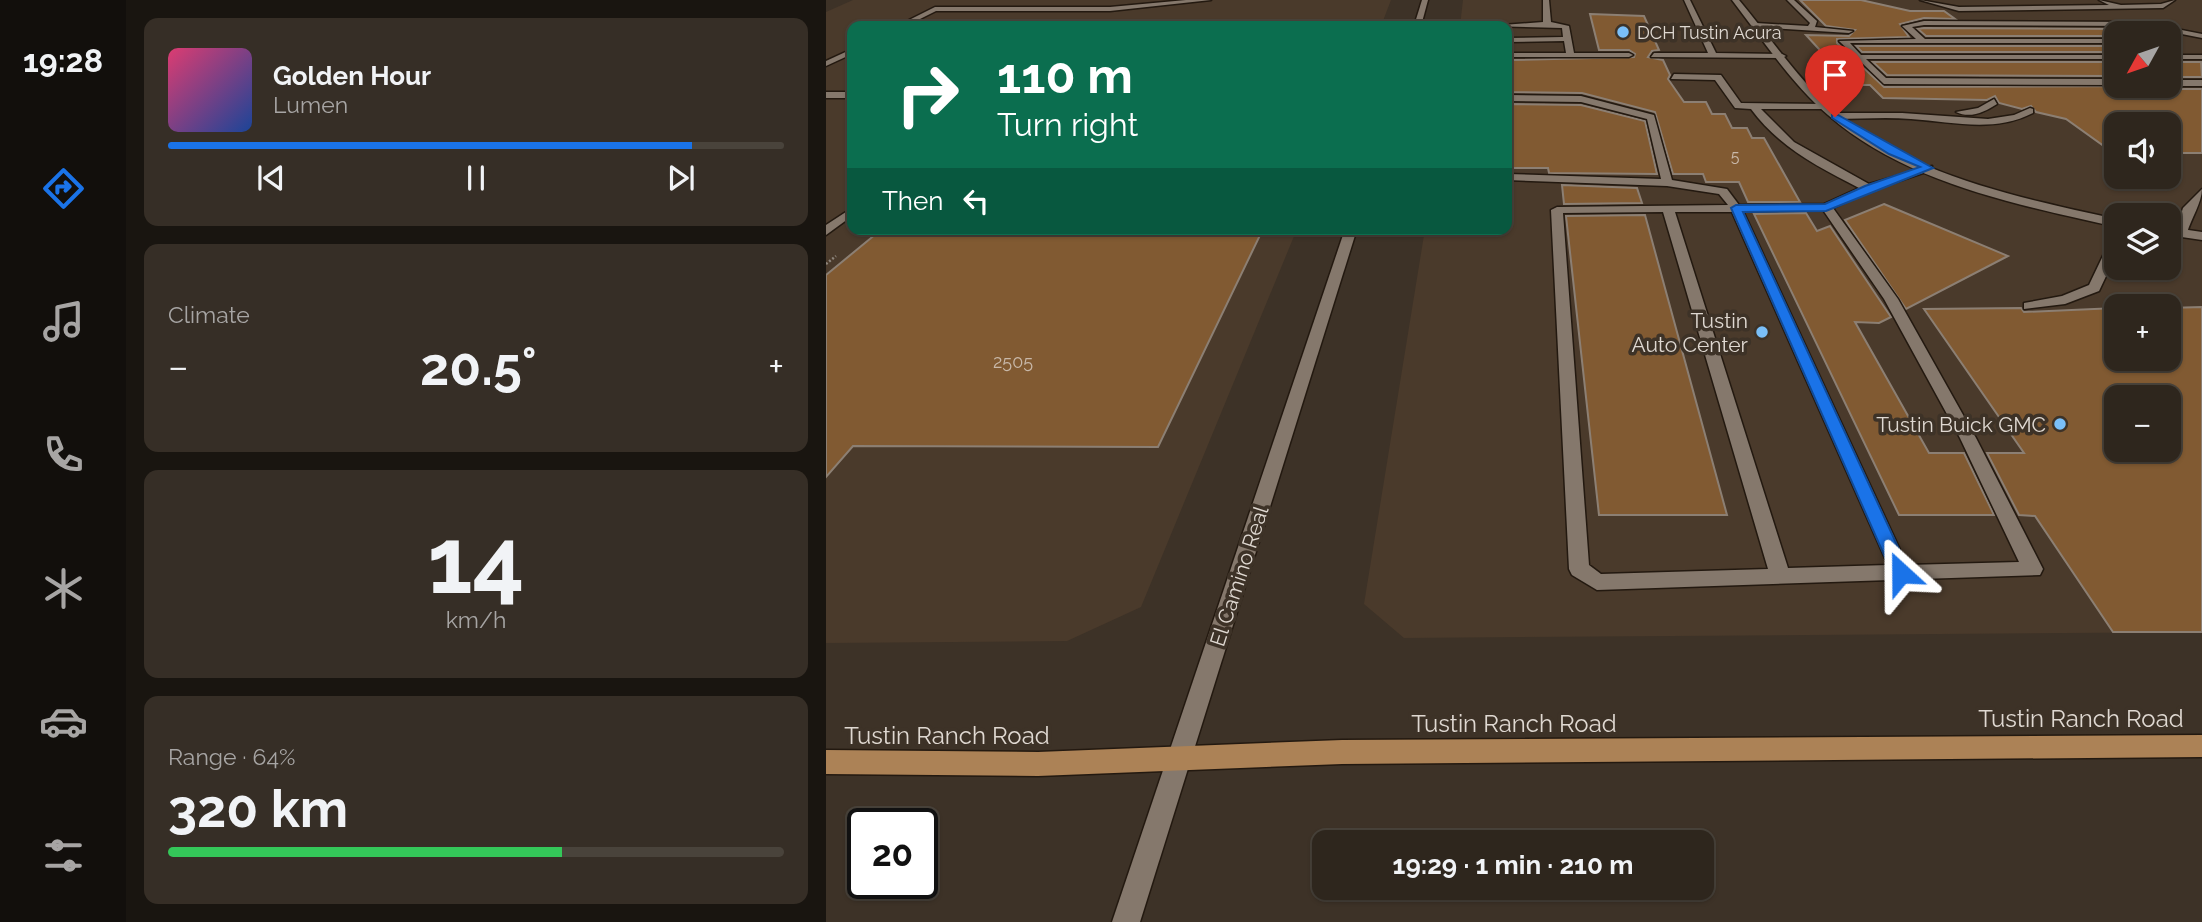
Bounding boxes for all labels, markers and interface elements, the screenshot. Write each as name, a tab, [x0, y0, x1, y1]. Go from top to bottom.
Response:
north arrow	[2104, 21, 2180, 98]
map controls	[2104, 21, 2181, 462]
place label: DCH Tustin Acura	[1637, 22, 1781, 43]
marker: DCH Tustin Acura	[1615, 24, 1631, 40]
text: 19:28	[23, 42, 103, 79]
pin	[1805, 45, 1865, 117]
text: 110 m	[997, 47, 1133, 104]
icon: right	[882, 49, 973, 140]
icon: arrive	[1816, 56, 1854, 94]
text: Golden Hour	[273, 61, 431, 91]
text: Lumen	[273, 91, 348, 118]
text: Turn right	[997, 106, 1138, 143]
button: sound	[2104, 112, 2181, 189]
house number: 5	[1731, 147, 1740, 166]
icon: previous	[252, 159, 290, 197]
icon: pause	[457, 159, 495, 197]
icon: next	[662, 159, 700, 197]
icon: directions	[39, 164, 88, 213]
icon: left	[957, 182, 995, 220]
text: Then	[882, 186, 943, 216]
button: layers	[2104, 203, 2181, 280]
button: +	[2104, 294, 2181, 371]
icon: music	[39, 297, 88, 346]
text: Climate	[168, 301, 250, 328]
place label: Tustin Auto Center	[1631, 308, 1749, 357]
marker: Tustin Auto Center	[1754, 324, 1770, 340]
text: 20.5°	[420, 336, 537, 397]
text: −	[168, 344, 188, 389]
text: +	[768, 344, 784, 389]
house number: 2505	[993, 351, 1033, 372]
button: −	[2104, 385, 2181, 462]
place label: Tustin Buick GMC	[1876, 412, 2046, 437]
marker: Tustin Buick GMC	[2052, 416, 2068, 432]
icon: phone	[39, 430, 88, 479]
street label: El Camino Real	[1205, 502, 1274, 649]
text: 14	[428, 507, 524, 614]
position arrow	[1864, 536, 1938, 610]
icon: climate	[39, 564, 88, 613]
text: km/h	[446, 606, 506, 633]
icon: car	[39, 697, 88, 746]
street label: Tustin Ranch Road	[1978, 704, 2184, 733]
street label: Tustin Ranch Road	[1411, 709, 1617, 738]
street label: Tustin Ranch Road	[844, 721, 1050, 750]
text: Range · 64%	[168, 743, 295, 770]
text: 320 km	[168, 778, 348, 839]
speed limit sign: 20	[847, 808, 938, 899]
icon: filters	[39, 831, 88, 880]
text: 19:29 · 1 min · 210 m	[1393, 850, 1633, 880]

